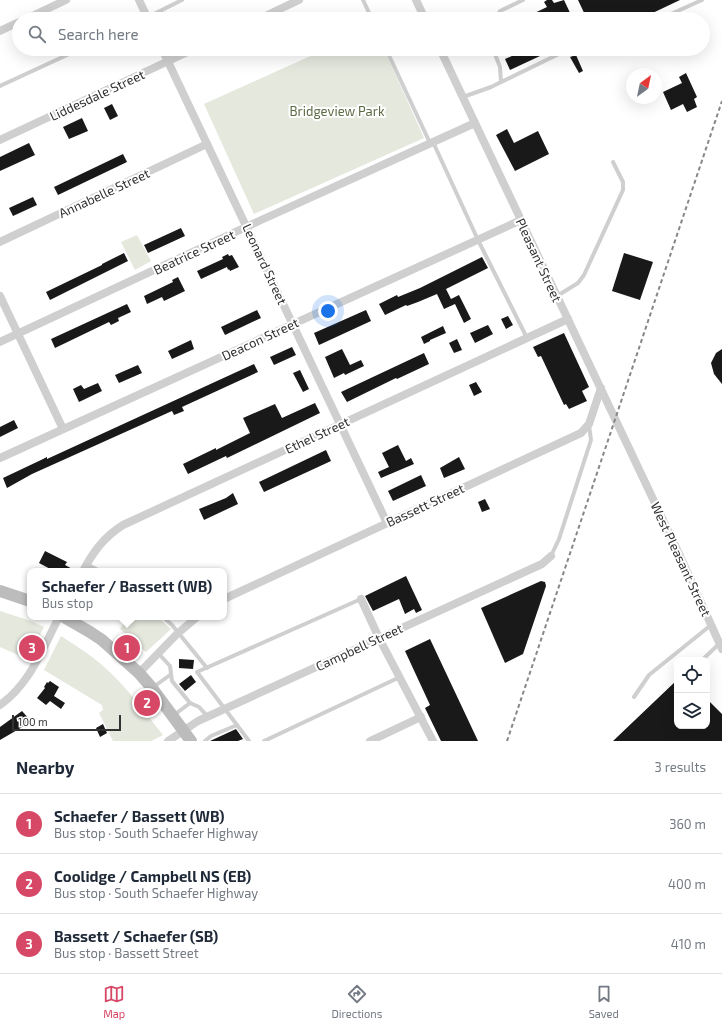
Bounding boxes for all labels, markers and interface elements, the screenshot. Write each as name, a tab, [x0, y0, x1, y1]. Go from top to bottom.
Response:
search box	[12, 12, 710, 56]
icon: search	[26, 23, 48, 45]
text: Search here	[58, 25, 139, 43]
street label: Liddesdale Street	[47, 66, 147, 124]
north arrow	[626, 68, 662, 104]
park label: Bridgeview Park	[289, 103, 385, 119]
street label: Annabelle Street	[56, 165, 152, 221]
street label: Pleasant Street	[513, 215, 565, 305]
street label: Leonard Street	[239, 221, 291, 307]
street label: Beatrice Street	[151, 226, 237, 278]
your location	[318, 301, 338, 321]
street label: Deacon Street	[219, 314, 301, 364]
street label: Ethel Street	[282, 413, 352, 457]
street label: Bassett Street	[383, 480, 467, 530]
street label: West Pleasant Street	[647, 499, 715, 619]
popup	[27, 568, 227, 620]
text: Schaefer / Bassett (WB)	[42, 577, 212, 595]
text: Bus stop	[42, 595, 93, 611]
street label: Campbell Street	[313, 620, 405, 674]
pin: 3	[19, 633, 45, 663]
pin: 1	[114, 633, 140, 663]
map controls	[674, 657, 710, 729]
button: locate	[674, 657, 710, 693]
pin: 2	[134, 688, 160, 718]
button: layers	[674, 693, 710, 729]
scale bar	[12, 713, 121, 732]
text: 100 m	[18, 715, 48, 728]
text: Nearby	[16, 757, 74, 777]
text: 3 results	[655, 759, 706, 775]
text: Schaefer / Bassett (WB)	[54, 807, 225, 825]
text: 1	[26, 816, 32, 832]
text: 360 m	[669, 816, 706, 832]
text: Bus stop · South Schaefer Highway	[54, 825, 258, 841]
text: Coolidge / Campbell NS (EB)	[54, 867, 251, 885]
text: 2	[25, 876, 33, 892]
text: 400 m	[668, 876, 706, 892]
text: Bus stop · South Schaefer Highway	[54, 885, 258, 901]
text: Bassett / Schaefer (SB)	[54, 927, 218, 945]
text: 3	[25, 936, 33, 952]
text: 410 m	[671, 936, 706, 952]
text: Bus stop · Bassett Street	[54, 945, 199, 961]
tab: Map	[103, 983, 125, 1020]
tab: Directions	[332, 983, 382, 1020]
tab: Saved	[589, 983, 619, 1020]

